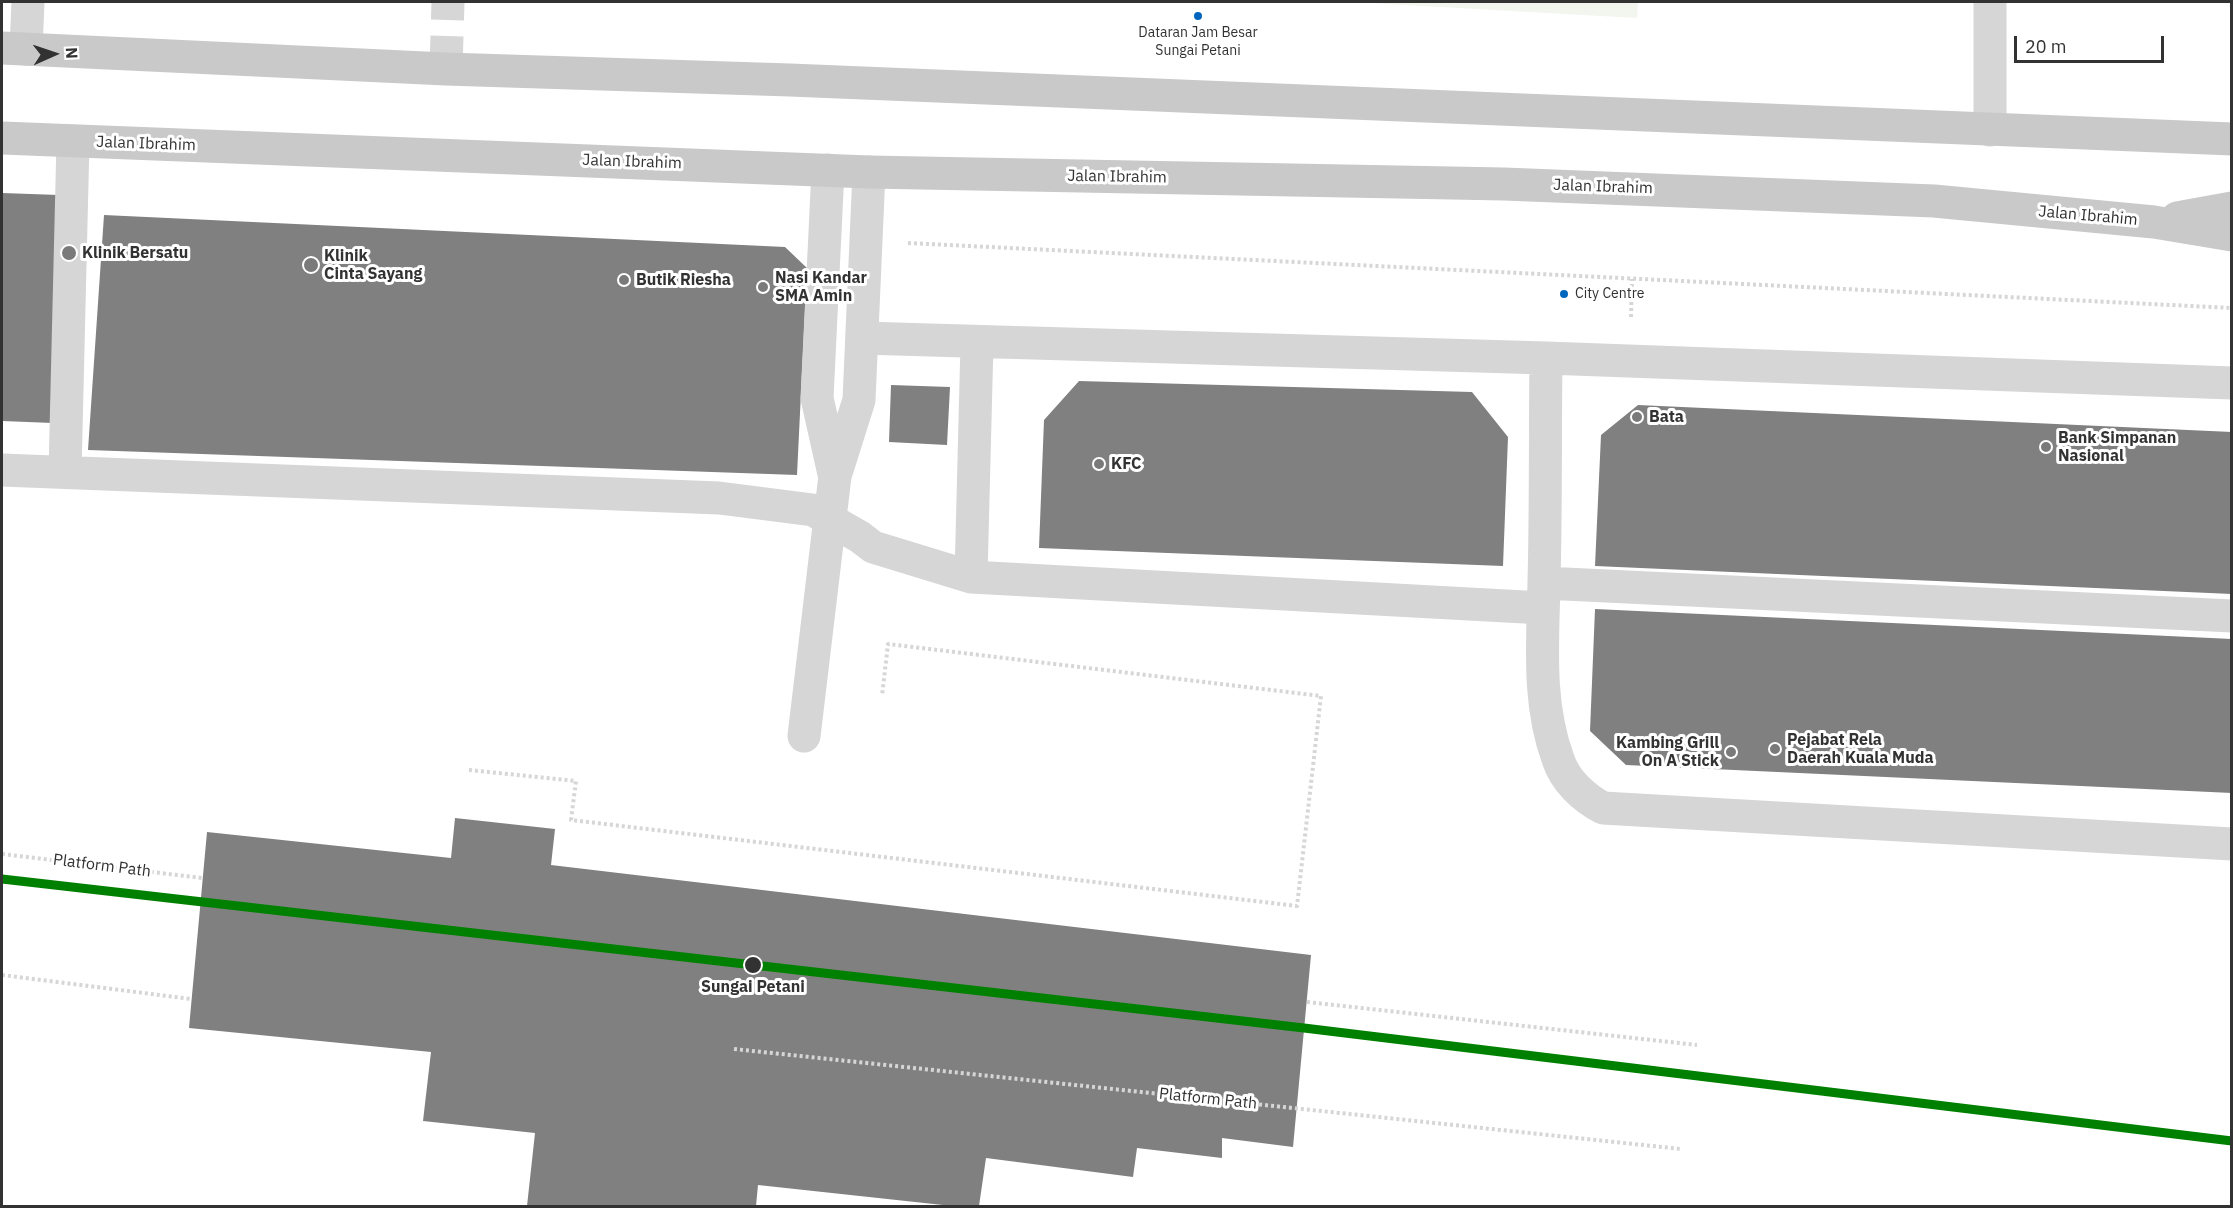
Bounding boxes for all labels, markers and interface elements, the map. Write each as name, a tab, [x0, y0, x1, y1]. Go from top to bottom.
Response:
marker: Dataran Jam Besar Sungai Petani	[1192, 10, 1204, 22]
north arrow	[24, 24, 84, 84]
scale bar	[2017, 24, 2167, 62]
place label: Dataran Jam Besar Sungai Petani	[1138, 25, 1258, 57]
text: 20 m	[2025, 35, 2067, 58]
text: N	[62, 47, 82, 59]
street label: Jalan Ibrahim	[96, 133, 196, 155]
street label: Jalan Ibrahim	[582, 151, 682, 173]
street label: Jalan Ibrahim	[1067, 167, 1167, 187]
street label: Jalan Ibrahim	[1553, 176, 1653, 198]
street label: Jalan Ibrahim	[2038, 202, 2138, 230]
place label: Klinik Bersatu	[82, 243, 188, 263]
marker: Klinik Bersatu	[60, 244, 78, 262]
place label: Klinik Cinta Sayang	[324, 246, 422, 284]
marker: Klinik Cinta Sayang	[302, 256, 320, 274]
place label: Nasi Kandar SMA Amin	[775, 268, 867, 306]
place label: Butik Riesha	[636, 270, 731, 290]
marker: Butik Riesha	[617, 273, 631, 287]
marker: Nasi Kandar SMA Amin	[756, 280, 770, 294]
place label: City Centre	[1575, 286, 1644, 302]
marker: City Centre	[1558, 288, 1570, 300]
place label: Bata	[1649, 407, 1684, 427]
marker: Bata	[1630, 410, 1644, 424]
place label: Bank Simpanan Nasional	[2058, 428, 2176, 466]
marker: Bank Simpanan Nasional	[2039, 440, 2053, 454]
place label: KFC	[1111, 454, 1141, 474]
marker: KFC	[1092, 457, 1106, 471]
place label: Pejabat Rela Daerah Kuala Muda	[1787, 730, 1934, 768]
place label: Kambing Grill On A Stick	[1616, 733, 1719, 771]
marker: Pejabat Rela Daerah Kuala Muda	[1768, 742, 1782, 756]
marker: Kambing Grill On A Stick	[1724, 745, 1738, 759]
street label: Platform Path	[52, 850, 152, 882]
marker: Sungai Petani	[743, 955, 763, 975]
place label: Sungai Petani	[701, 977, 805, 997]
street label: Platform Path	[1158, 1084, 1258, 1114]

